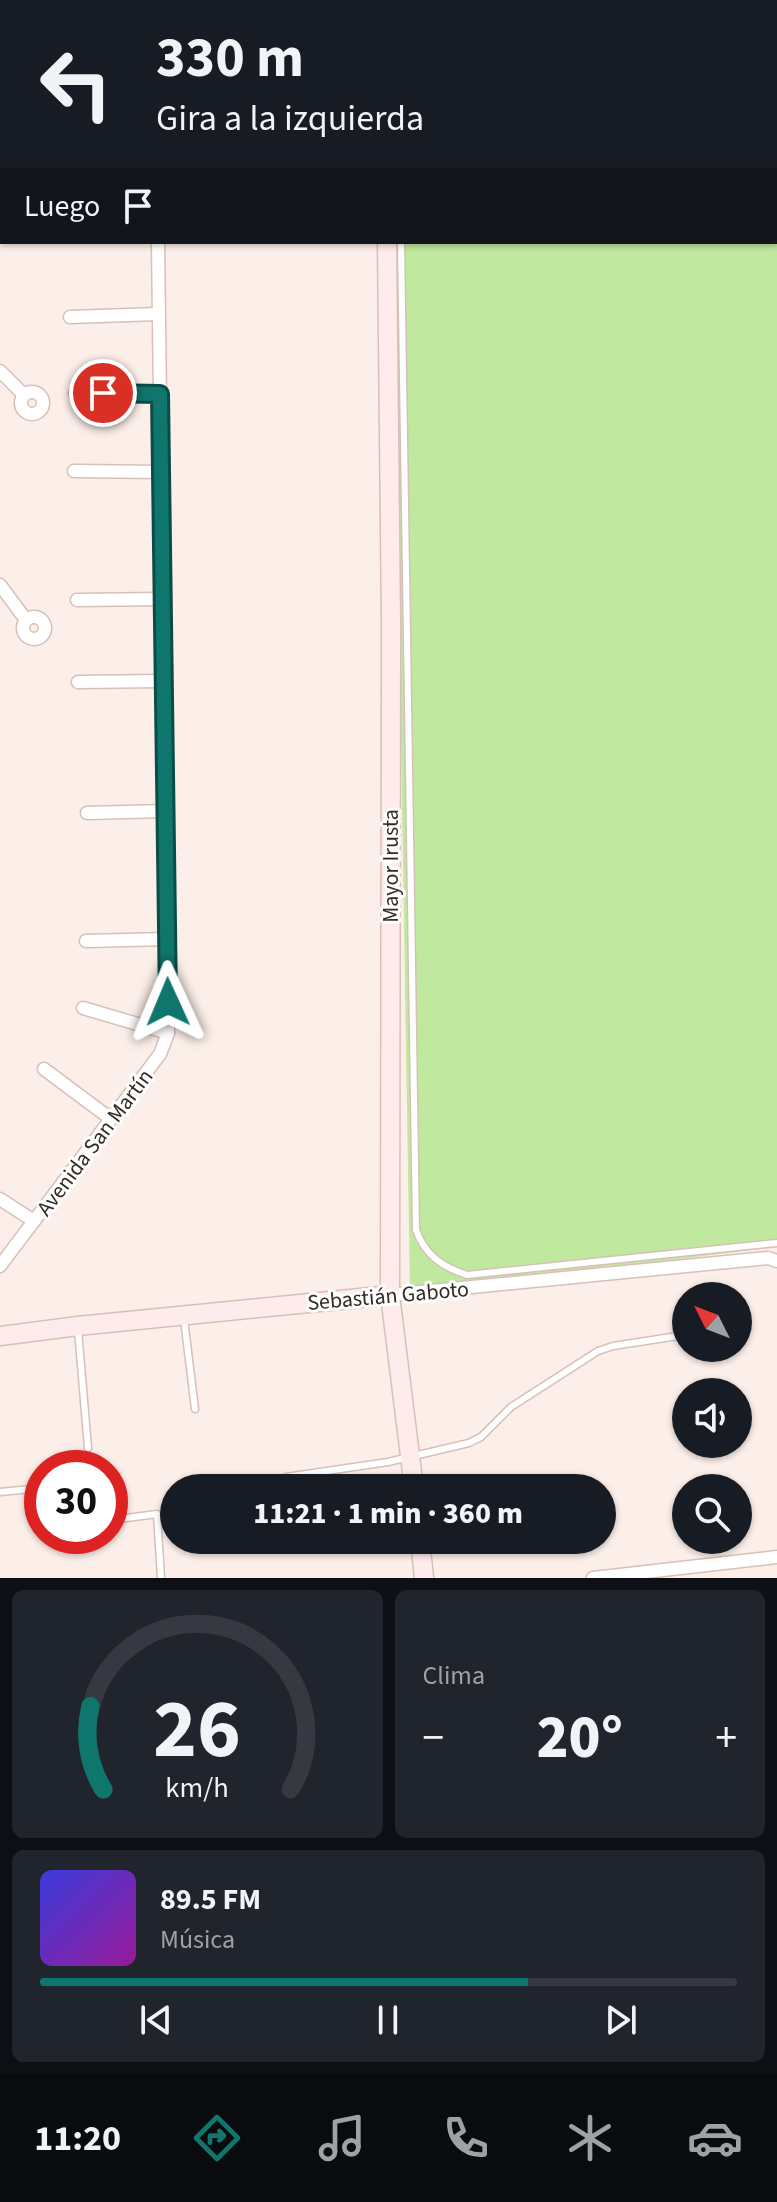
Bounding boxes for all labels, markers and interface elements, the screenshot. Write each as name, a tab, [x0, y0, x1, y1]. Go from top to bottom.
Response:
text: 330 m	[156, 19, 304, 98]
icon: left	[24, 32, 128, 136]
text: Gira a la izquierda	[156, 93, 424, 144]
icon: arrive	[116, 184, 160, 228]
text: Luego	[24, 185, 100, 228]
pin	[69, 359, 137, 427]
icon: arrive	[81, 371, 125, 415]
street label: Mayor Irusta	[375, 809, 407, 923]
position arrow	[126, 960, 210, 1044]
street label: Avenida San Martín	[29, 1062, 161, 1223]
street label: Sebastián Gaboto	[306, 1273, 470, 1319]
north arrow	[672, 1282, 752, 1362]
map controls	[672, 1282, 752, 1554]
button: sound	[672, 1378, 752, 1458]
speed limit sign: 30	[24, 1450, 128, 1554]
button: search	[672, 1474, 752, 1554]
text: 11:21 · 1 min · 360 m	[253, 1492, 523, 1535]
text: Clima	[423, 1657, 485, 1694]
text: 26	[153, 1671, 241, 1789]
text: 20°	[537, 1696, 623, 1781]
text: −	[423, 1707, 444, 1770]
text: +	[715, 1707, 737, 1770]
text: km/h	[166, 1768, 229, 1808]
text: 89.5 FM	[160, 1878, 261, 1921]
text: Música	[160, 1921, 235, 1958]
icon: previous	[134, 1998, 178, 2042]
icon: pause	[366, 1998, 410, 2042]
icon: next	[599, 1998, 643, 2042]
icon: directions	[189, 2110, 245, 2166]
icon: music	[314, 2110, 370, 2166]
icon: phone	[438, 2110, 494, 2166]
icon: climate	[562, 2110, 618, 2166]
icon: car	[687, 2110, 743, 2166]
text: 11:20	[34, 2113, 121, 2164]

